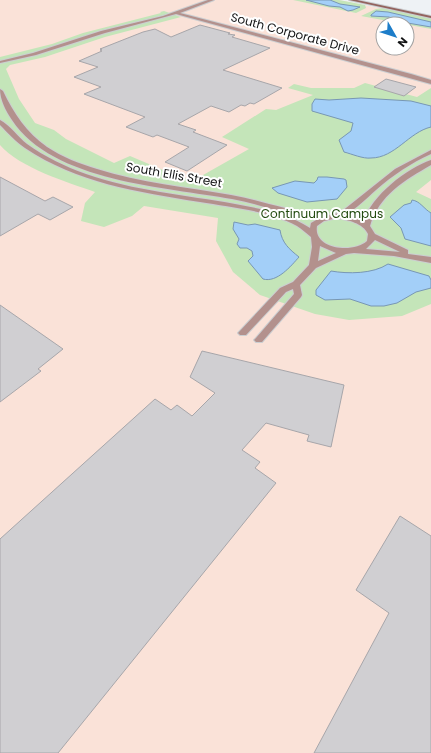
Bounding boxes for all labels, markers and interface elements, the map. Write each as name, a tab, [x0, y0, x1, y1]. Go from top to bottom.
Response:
street label: South Corporate Drive	[229, 8, 361, 59]
north arrow	[375, 16, 415, 56]
text: N	[394, 34, 412, 51]
street label: South Ellis Street	[125, 158, 223, 191]
park label: Continuum Campus	[261, 205, 383, 222]

